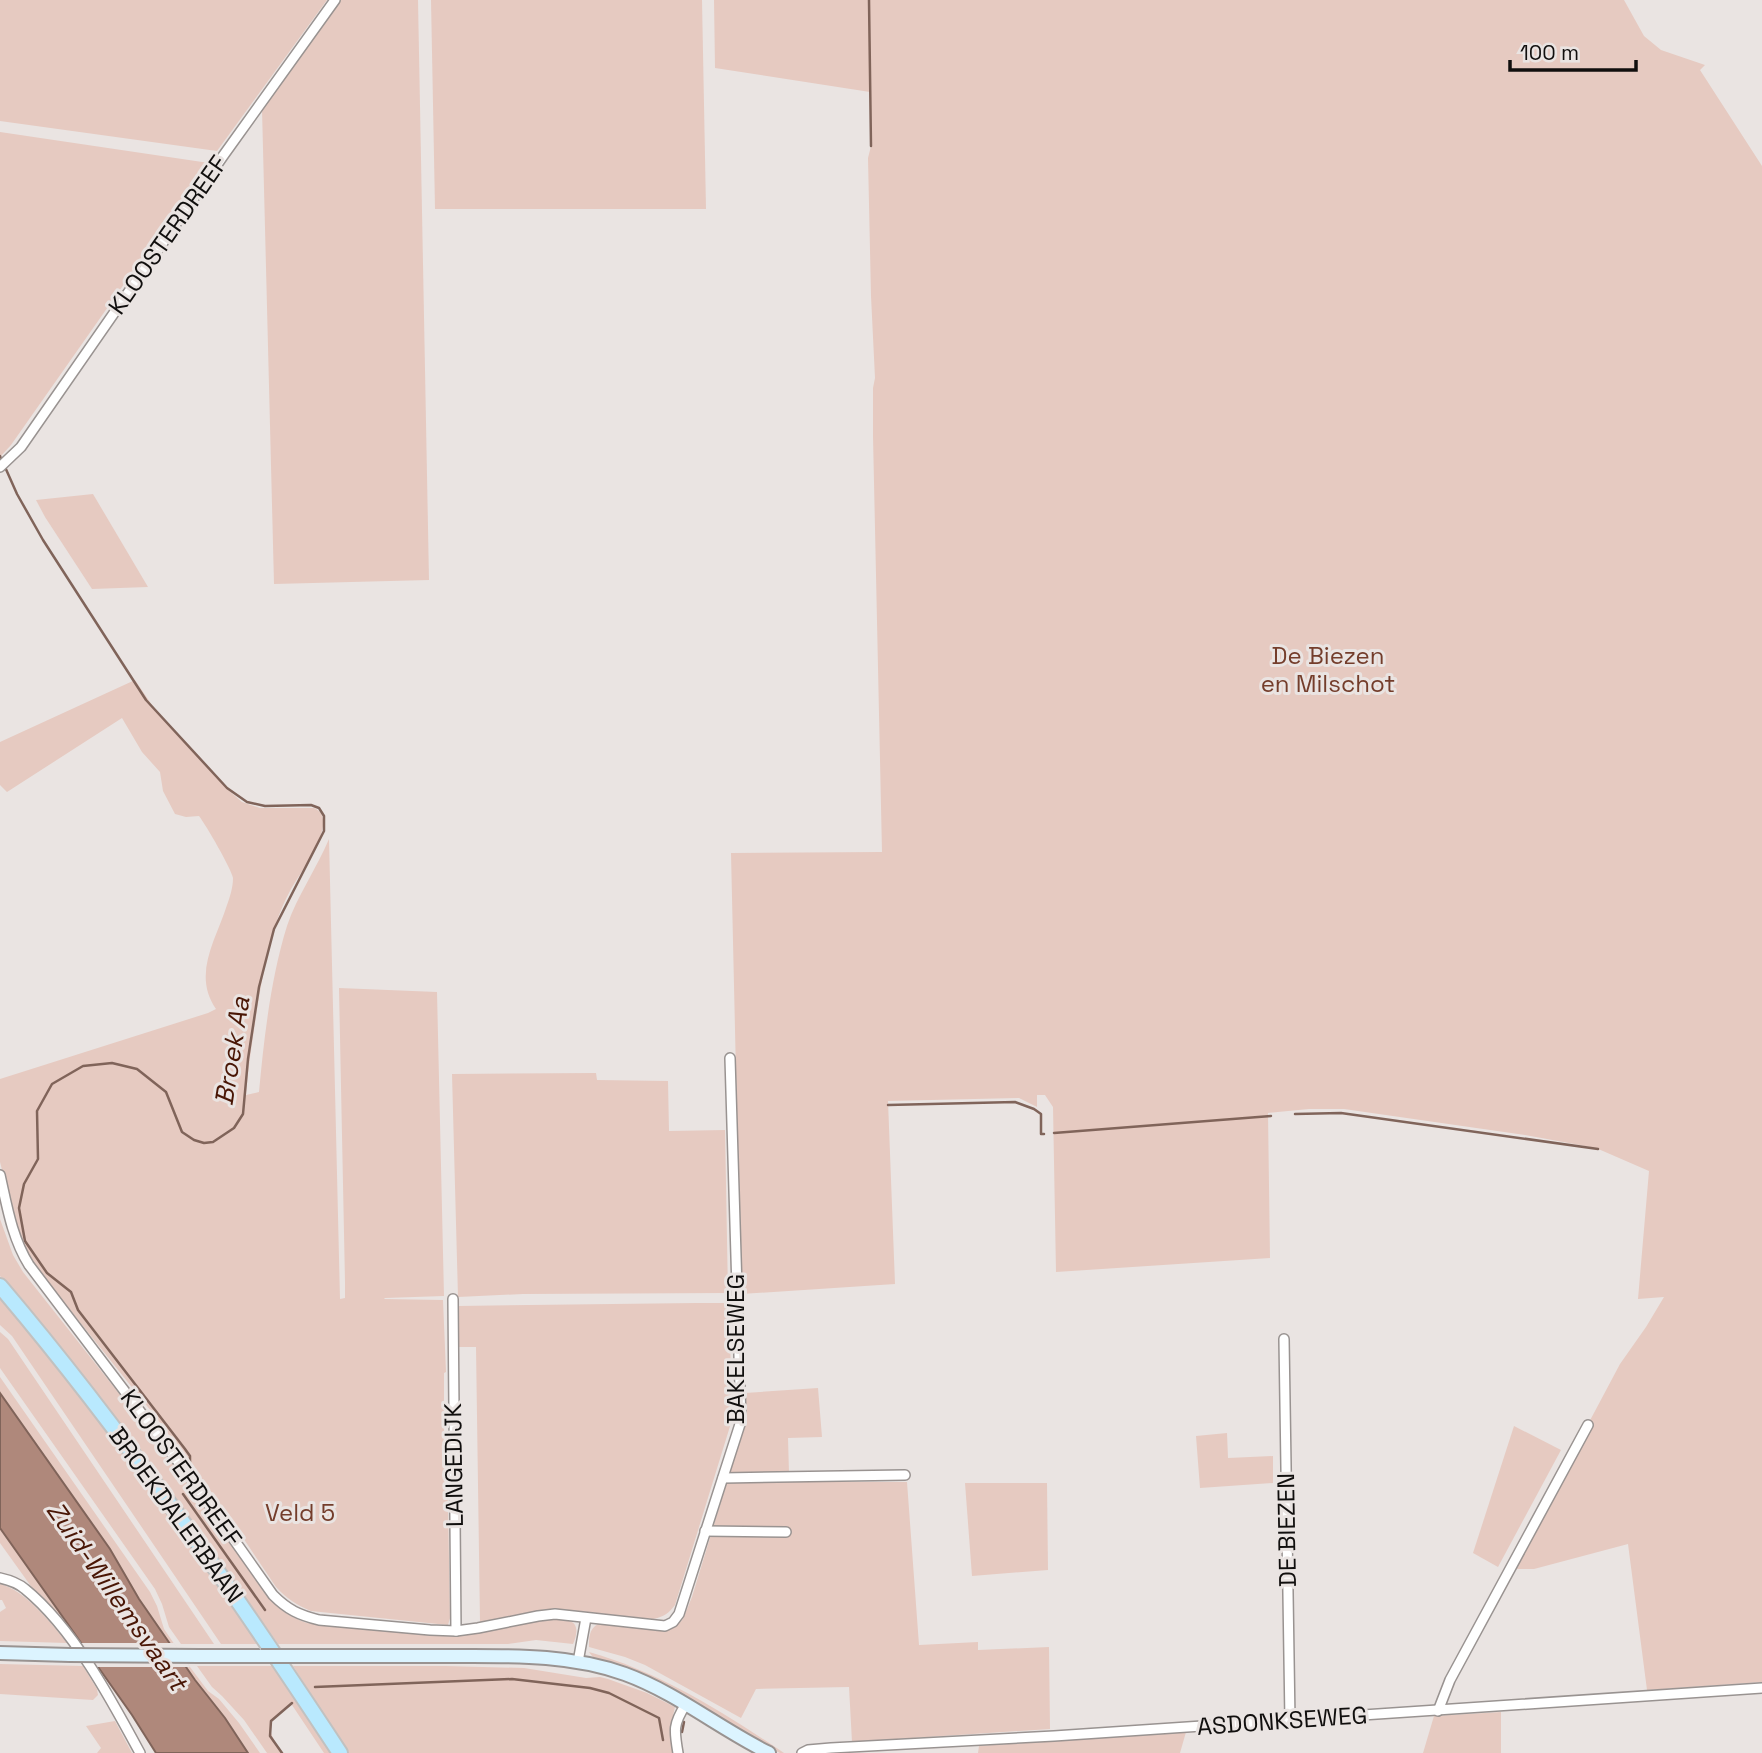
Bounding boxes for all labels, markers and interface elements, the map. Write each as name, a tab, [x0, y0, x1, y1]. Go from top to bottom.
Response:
scale bar	[1510, 28, 1636, 72]
text: 100 m	[1520, 39, 1579, 66]
street label: KLOOSTERDREEF	[101, 149, 234, 320]
park label: De Biezen en Milschot	[1261, 640, 1395, 699]
water label: Broek Aa	[207, 993, 258, 1108]
street label: BAKELSEWEG	[720, 1274, 751, 1424]
street label: KLOOSTERDREEF	[114, 1383, 249, 1553]
street label: LANGEDIJK	[437, 1402, 470, 1527]
street label: BROEKDALERBAAN	[102, 1421, 251, 1609]
street label: DE BIEZEN	[1270, 1473, 1303, 1587]
water label: Zuid-Willemsvaart	[39, 1495, 196, 1699]
park label: Veld 5	[265, 1497, 335, 1528]
street label: ASDONKSEWEG	[1196, 1699, 1368, 1742]

